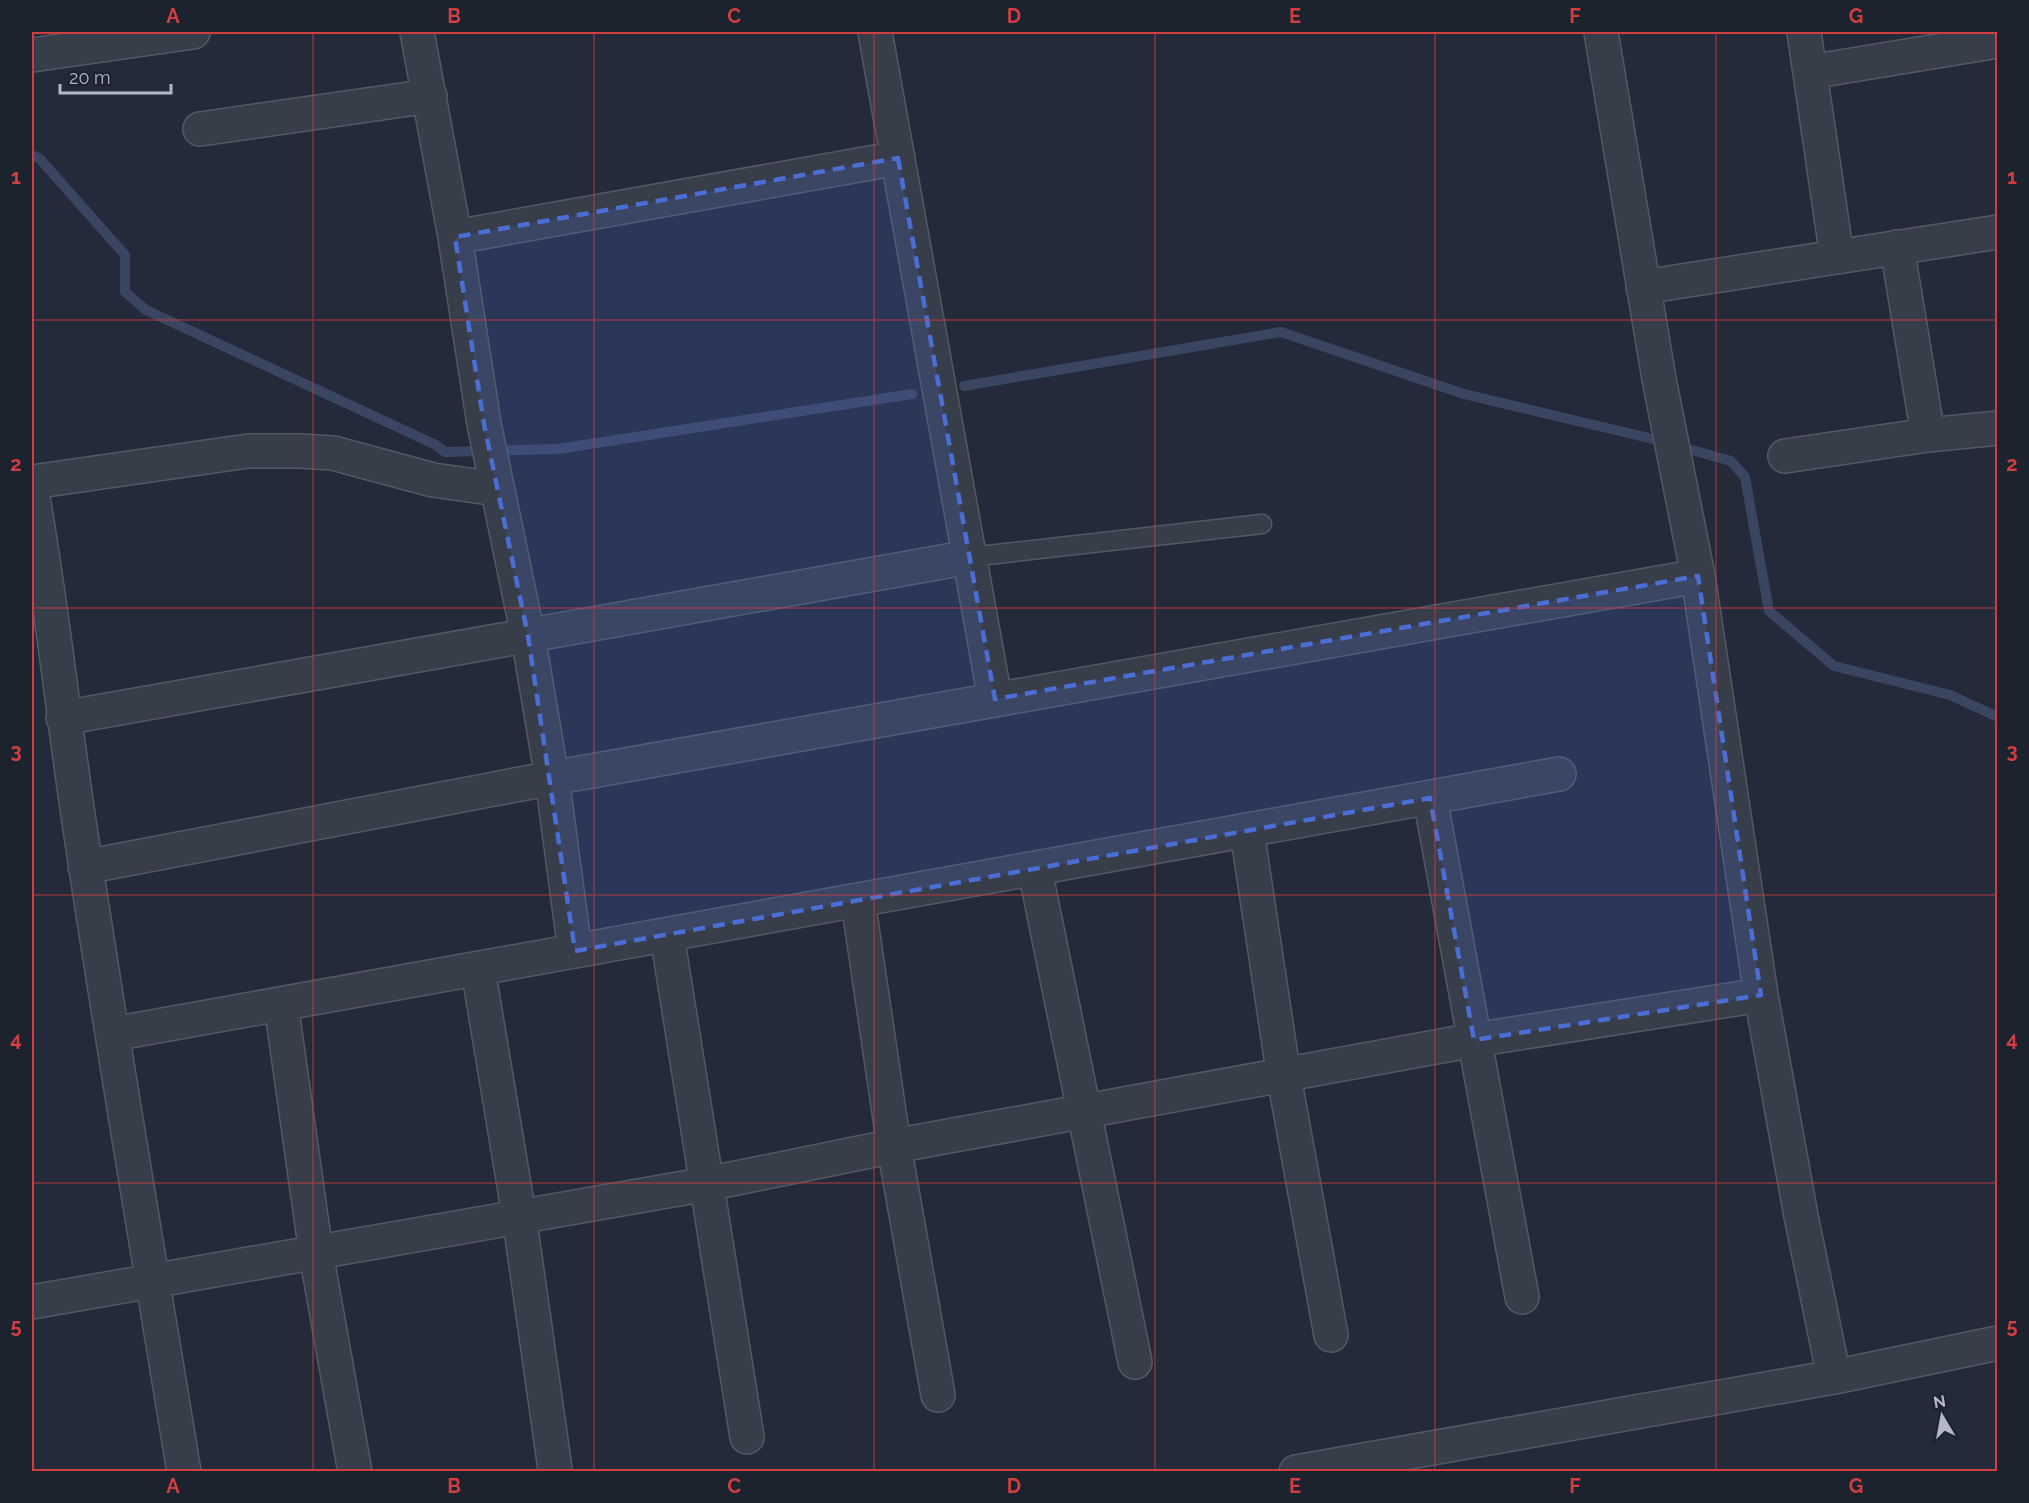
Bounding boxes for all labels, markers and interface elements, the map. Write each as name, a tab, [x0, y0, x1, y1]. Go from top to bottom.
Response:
text: A	[166, 4, 180, 28]
text: B	[447, 4, 461, 28]
text: C	[727, 4, 741, 28]
text: D	[1007, 4, 1021, 28]
text: E	[1289, 4, 1301, 28]
text: F	[1569, 4, 1581, 28]
text: G	[1849, 4, 1863, 28]
scale bar	[60, 57, 171, 95]
text: 20 m	[69, 67, 111, 88]
text: 1	[11, 165, 21, 189]
text: 1	[2007, 165, 2017, 189]
text: 2	[10, 452, 22, 476]
text: 2	[2006, 452, 2018, 476]
text: 3	[10, 739, 22, 763]
text: 3	[2006, 739, 2018, 763]
text: 4	[10, 1027, 22, 1051]
text: 4	[2006, 1027, 2018, 1051]
text: 5	[10, 1314, 22, 1338]
text: 5	[2006, 1314, 2018, 1338]
north arrow	[1912, 1386, 1972, 1446]
text: N	[1932, 1391, 1947, 1412]
text: A	[166, 1474, 180, 1498]
text: B	[447, 1474, 461, 1498]
text: C	[727, 1474, 741, 1498]
text: D	[1007, 1474, 1021, 1498]
text: E	[1289, 1474, 1301, 1498]
text: F	[1569, 1474, 1581, 1498]
text: G	[1849, 1474, 1863, 1498]

